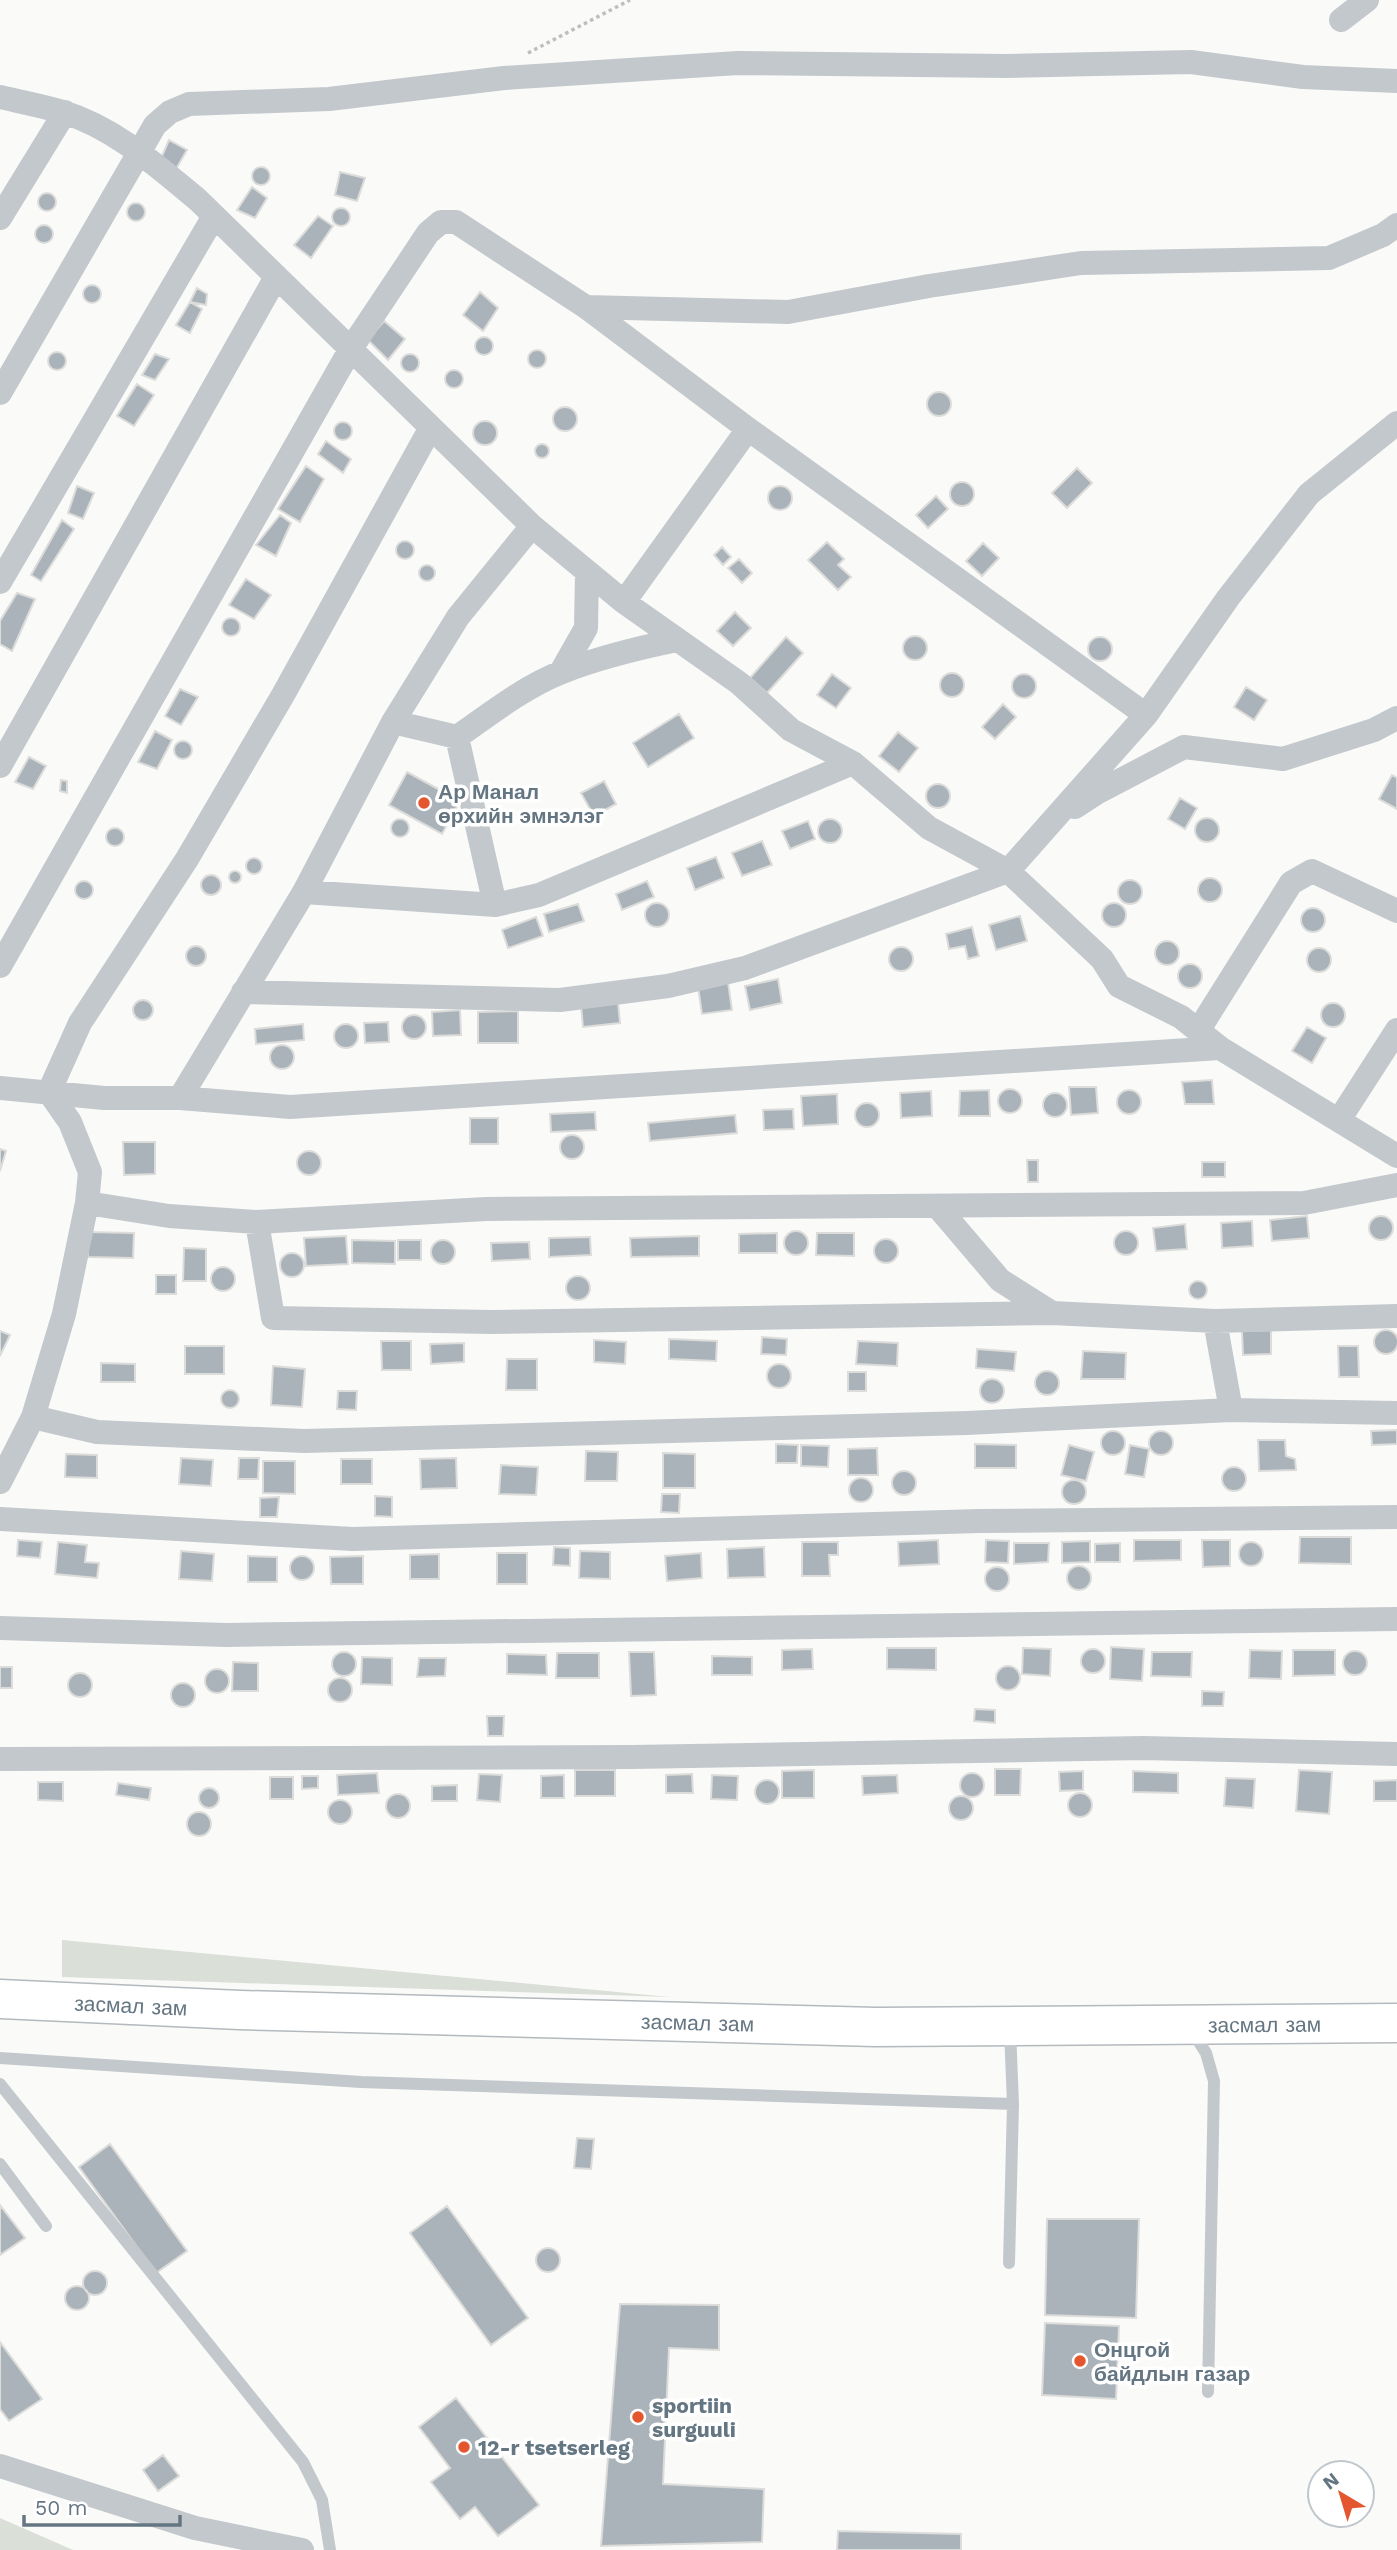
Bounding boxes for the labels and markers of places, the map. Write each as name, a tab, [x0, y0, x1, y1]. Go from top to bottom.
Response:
place label: Ар Манал өрхийн эмнэлэг	[438, 779, 604, 828]
marker: Ар Манал өрхийн эмнэлэг	[416, 795, 432, 811]
place label: Онцгой байдлын газар	[1094, 2337, 1250, 2386]
marker: Онцгой байдлын газар	[1072, 2353, 1088, 2369]
place label: sportiin surguuli	[652, 2393, 736, 2442]
marker: sportiin surguuli	[630, 2409, 646, 2425]
place label: 12-r tsetserleg	[478, 2435, 630, 2460]
marker: 12-r tsetserleg	[456, 2439, 472, 2455]

